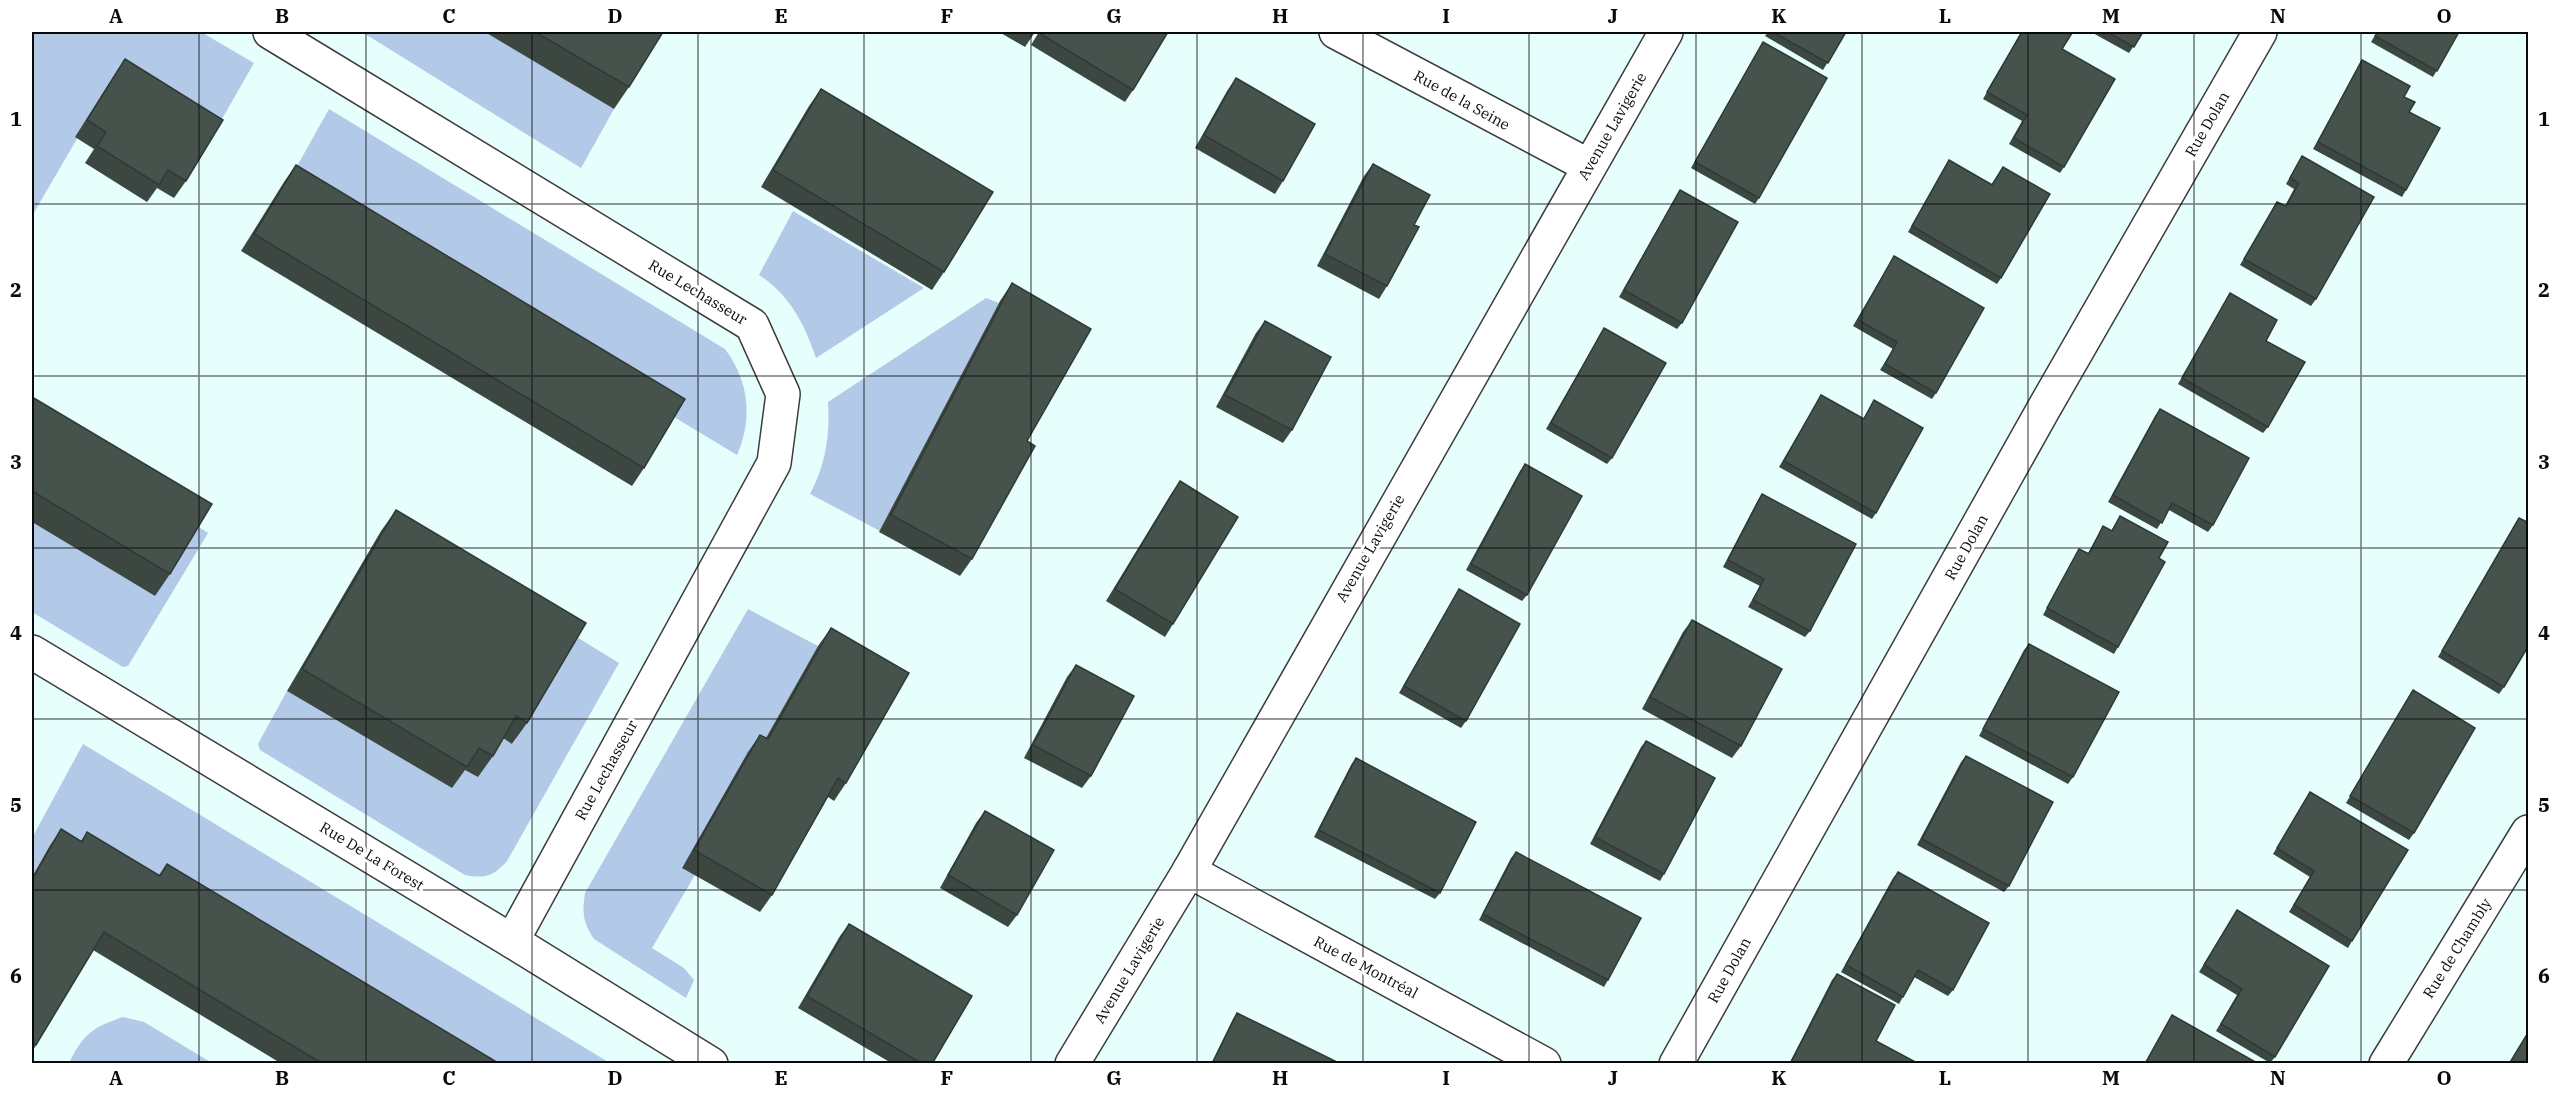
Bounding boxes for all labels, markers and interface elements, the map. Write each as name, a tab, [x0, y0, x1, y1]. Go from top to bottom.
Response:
text: A	[109, 2, 123, 29]
text: B	[275, 2, 289, 29]
text: C	[442, 2, 456, 29]
text: D	[607, 2, 623, 29]
text: E	[774, 2, 788, 29]
text: F	[941, 2, 953, 29]
text: G	[1106, 2, 1122, 29]
text: H	[1272, 2, 1288, 29]
text: I	[1442, 2, 1450, 29]
text: J	[1608, 2, 1618, 29]
text: K	[1771, 2, 1787, 29]
text: L	[1939, 2, 1951, 29]
text: M	[2102, 2, 2120, 29]
text: N	[2270, 2, 2286, 29]
text: O	[2436, 2, 2452, 29]
street label: Rue de la Seine	[1411, 66, 1513, 134]
street label: Avenue Lavigerie	[1573, 69, 1651, 183]
street label: Rue Dolan	[2181, 88, 2233, 160]
text: 1	[10, 105, 22, 132]
text: 1	[2538, 105, 2550, 132]
street label: Rue Lechasseur	[645, 255, 751, 329]
text: 2	[10, 276, 22, 303]
text: 2	[2538, 276, 2550, 303]
text: 3	[10, 448, 22, 475]
text: 3	[2538, 448, 2550, 475]
street label: Avenue Lavigerie	[1331, 491, 1409, 605]
street label: Rue Dolan	[1940, 510, 1992, 583]
text: 4	[10, 619, 22, 646]
text: 4	[2538, 619, 2550, 646]
street label: Rue Lechasseur	[571, 716, 642, 823]
text: 5	[10, 791, 22, 818]
text: 5	[2538, 791, 2550, 818]
street label: Rue De La Forest	[317, 817, 427, 895]
street label: Rue de Chambly	[2419, 894, 2495, 1002]
street label: Avenue Lavigerie	[1090, 913, 1168, 1027]
street label: Rue de Montréal	[1311, 932, 1421, 1002]
street label: Rue Dolan	[1703, 933, 1755, 1006]
text: 6	[10, 962, 22, 989]
text: 6	[2538, 962, 2550, 989]
text: A	[109, 1064, 123, 1091]
text: B	[275, 1064, 289, 1091]
text: C	[442, 1064, 456, 1091]
text: D	[607, 1064, 623, 1091]
text: E	[774, 1064, 788, 1091]
text: F	[941, 1064, 953, 1091]
text: G	[1106, 1064, 1122, 1091]
text: H	[1272, 1064, 1288, 1091]
text: I	[1442, 1064, 1450, 1091]
text: J	[1608, 1064, 1618, 1091]
text: K	[1771, 1064, 1787, 1091]
text: L	[1939, 1064, 1951, 1091]
text: M	[2102, 1064, 2120, 1091]
text: N	[2270, 1064, 2286, 1091]
text: O	[2436, 1064, 2452, 1091]

